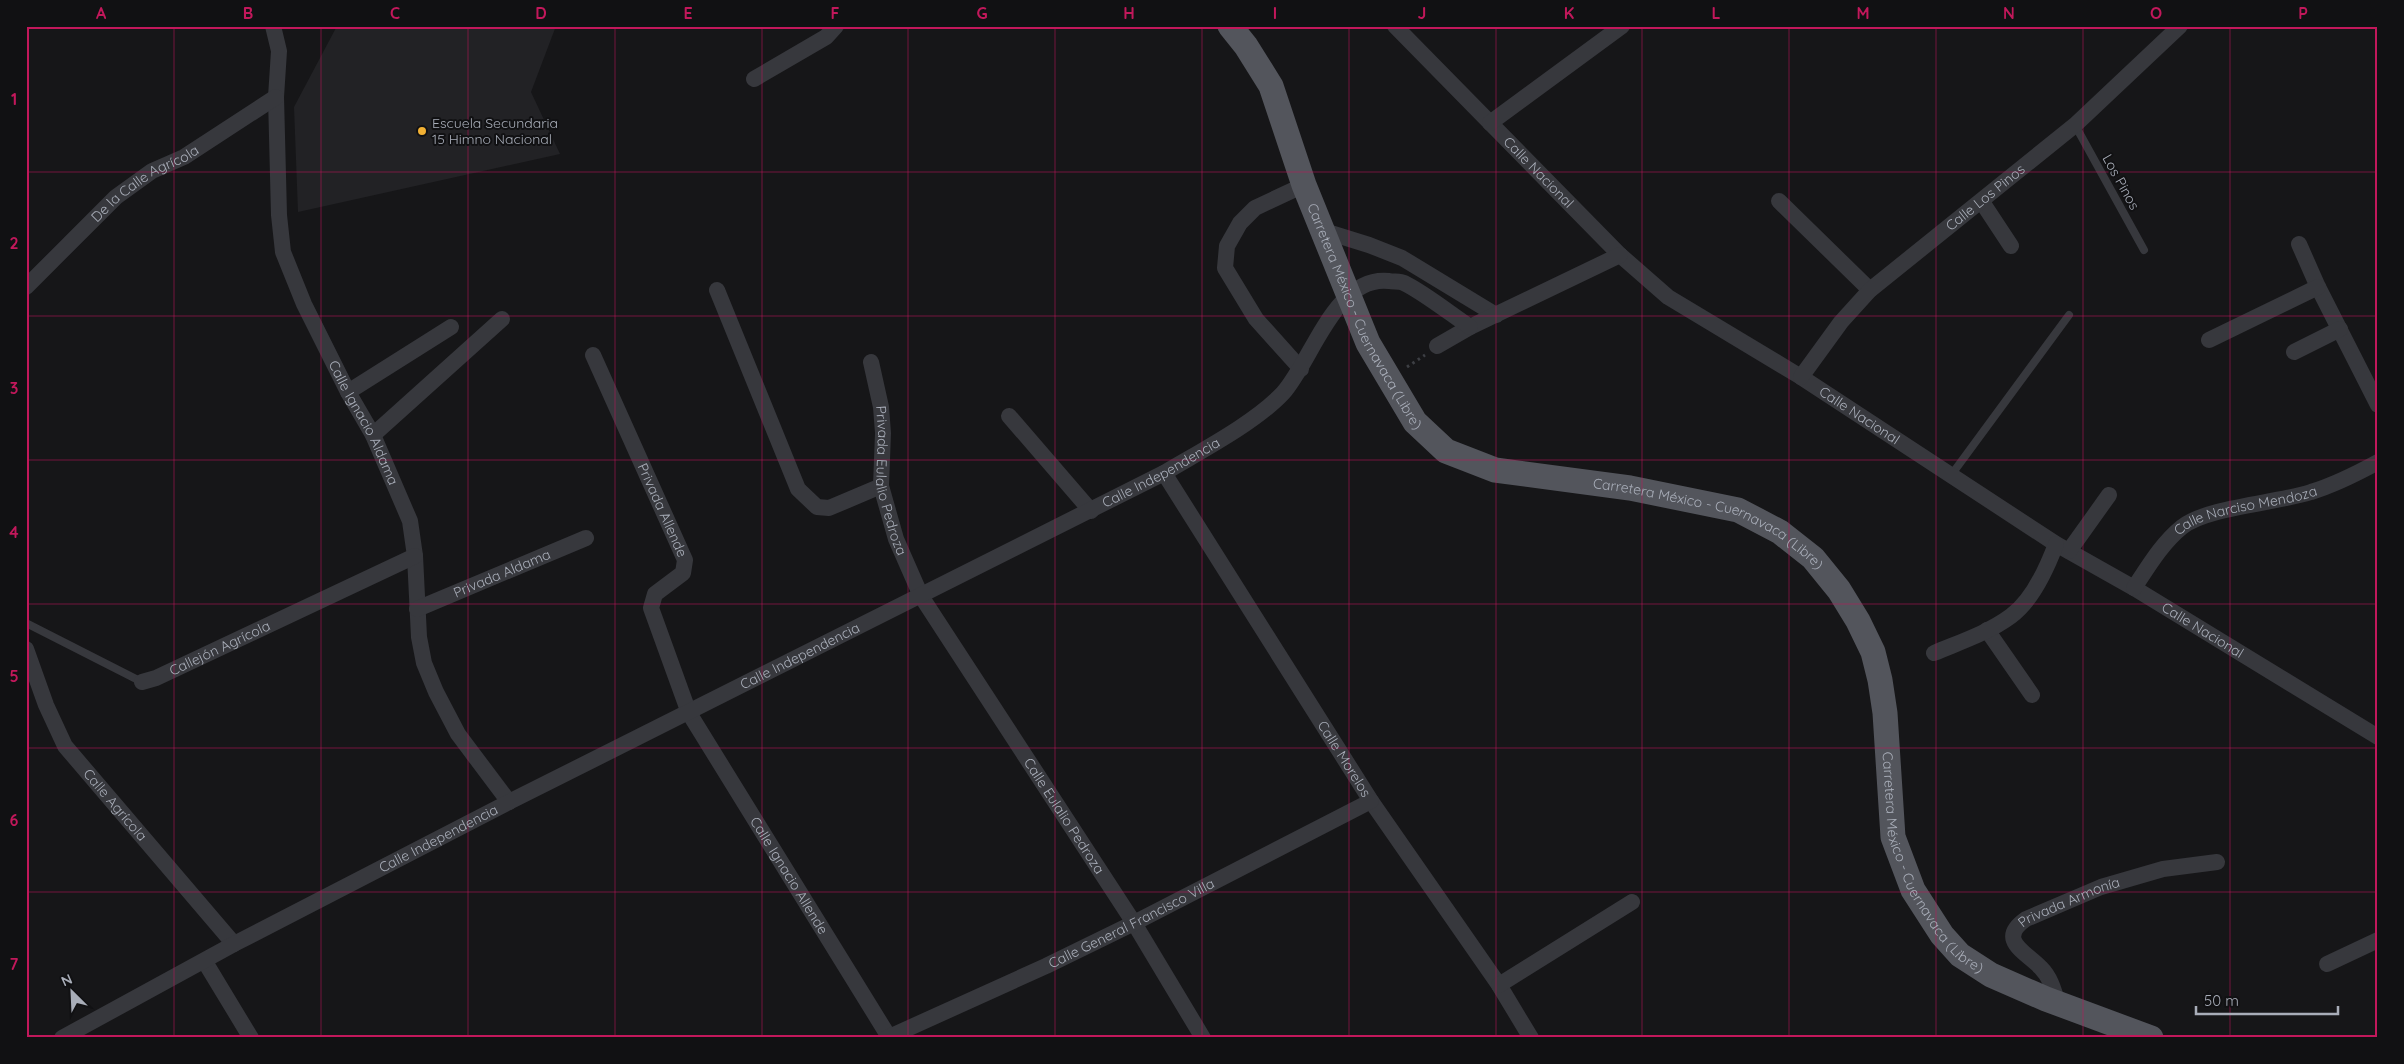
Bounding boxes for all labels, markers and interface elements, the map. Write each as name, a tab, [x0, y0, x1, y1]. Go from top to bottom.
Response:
text: A	[96, 3, 107, 23]
text: B	[243, 3, 253, 23]
text: C	[390, 3, 400, 23]
text: D	[535, 3, 547, 23]
text: E	[683, 3, 693, 23]
text: F	[831, 3, 840, 23]
text: G	[976, 3, 988, 23]
text: H	[1123, 3, 1135, 23]
text: I	[1273, 3, 1277, 23]
text: J	[1418, 3, 1426, 23]
text: K	[1564, 3, 1574, 23]
text: L	[1712, 3, 1721, 23]
text: M	[1856, 3, 1870, 23]
text: N	[2003, 3, 2015, 23]
text: O	[2150, 3, 2162, 23]
text: P	[2298, 3, 2308, 23]
text: 1	[11, 89, 17, 109]
place label: Escuela Secundaria 15 Himno Nacional	[432, 114, 558, 148]
marker: Escuela Secundaria 15 Himno Nacional	[416, 125, 428, 137]
street label: Calle Nacional	[1500, 133, 1578, 212]
street label: De la Calle Agrícola	[87, 141, 202, 226]
street label: Los Pinos	[2098, 151, 2144, 213]
street label: Calle Los Pinos	[1942, 160, 2028, 235]
street label: Carretera México - Cuernavaca (Libre)	[1303, 200, 1426, 433]
text: 2	[9, 233, 19, 253]
street label: Calle Ignacio Aldama	[325, 357, 402, 488]
text: 3	[10, 378, 18, 398]
street label: Calle Nacional	[1816, 382, 1903, 448]
street label: Privada Eulalio Pedroza	[872, 405, 911, 558]
street label: Calle Independencia	[1099, 433, 1223, 512]
street label: Privada Allende	[634, 460, 692, 560]
street label: Carretera México - Cuernavaca (Libre)	[1592, 474, 1828, 573]
street label: Calle Narciso Mendoza	[2170, 482, 2319, 539]
text: 4	[9, 522, 19, 542]
street label: Privada Aldama	[450, 545, 553, 602]
street label: Calle Nacional	[2158, 598, 2247, 662]
street label: Callejón Agrícola	[166, 616, 273, 680]
street label: Calle Independencia	[737, 618, 863, 693]
text: 5	[9, 666, 19, 686]
street label: Calle Morelos	[1314, 717, 1375, 800]
street label: Carretera México - Cuernavaca (Libre)	[1879, 751, 1987, 977]
street label: Calle Eulalio Pedroza	[1020, 754, 1109, 877]
street label: Calle Agrícola	[79, 765, 151, 845]
street label: Calle Independencia	[376, 800, 501, 877]
text: 6	[10, 810, 19, 830]
street label: Calle Ignacio Allende	[746, 813, 832, 938]
street label: Privada Armonía	[2014, 873, 2122, 931]
street label: Calle General Francisco Villa	[1045, 874, 1217, 972]
text: 7	[10, 954, 19, 974]
north arrow	[48, 966, 98, 1016]
text: N	[58, 970, 75, 990]
scale bar	[2196, 984, 2339, 1016]
text: 50 m	[2204, 991, 2239, 1010]

